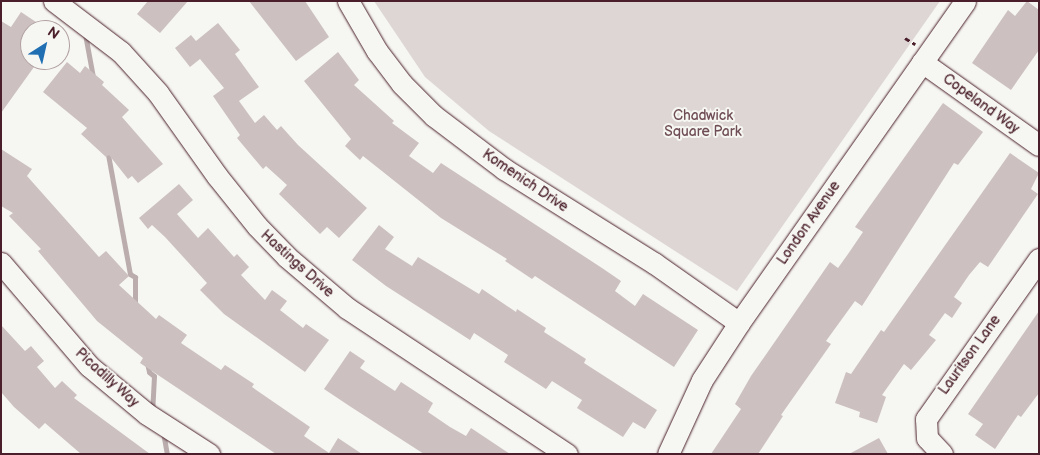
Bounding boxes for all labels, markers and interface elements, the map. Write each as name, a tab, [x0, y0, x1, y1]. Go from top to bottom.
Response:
north arrow	[20, 20, 70, 70]
text: N	[44, 23, 62, 43]
street label: Copeland Way	[939, 70, 1023, 138]
park label: Chadwick Square Park	[664, 108, 742, 140]
street label: Komenich Drive	[479, 146, 571, 216]
street label: London Avenue	[774, 178, 844, 268]
street label: Hastings Drive	[257, 227, 337, 301]
street label: Lauritson Lane	[936, 312, 1004, 398]
street label: Picadilly Way	[71, 345, 143, 411]

